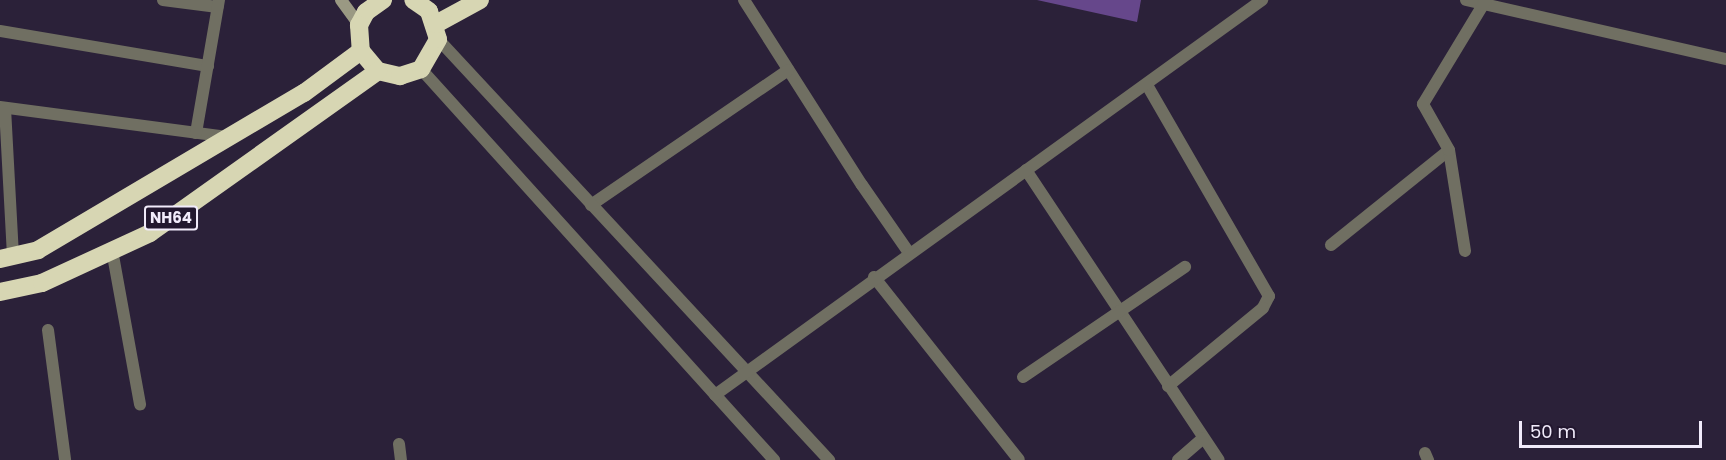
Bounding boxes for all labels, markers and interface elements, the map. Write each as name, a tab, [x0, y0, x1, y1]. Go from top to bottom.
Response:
road number: NH64	[144, 206, 198, 230]
scale bar	[1522, 409, 1705, 447]
text: 50 m	[1530, 419, 1576, 444]

